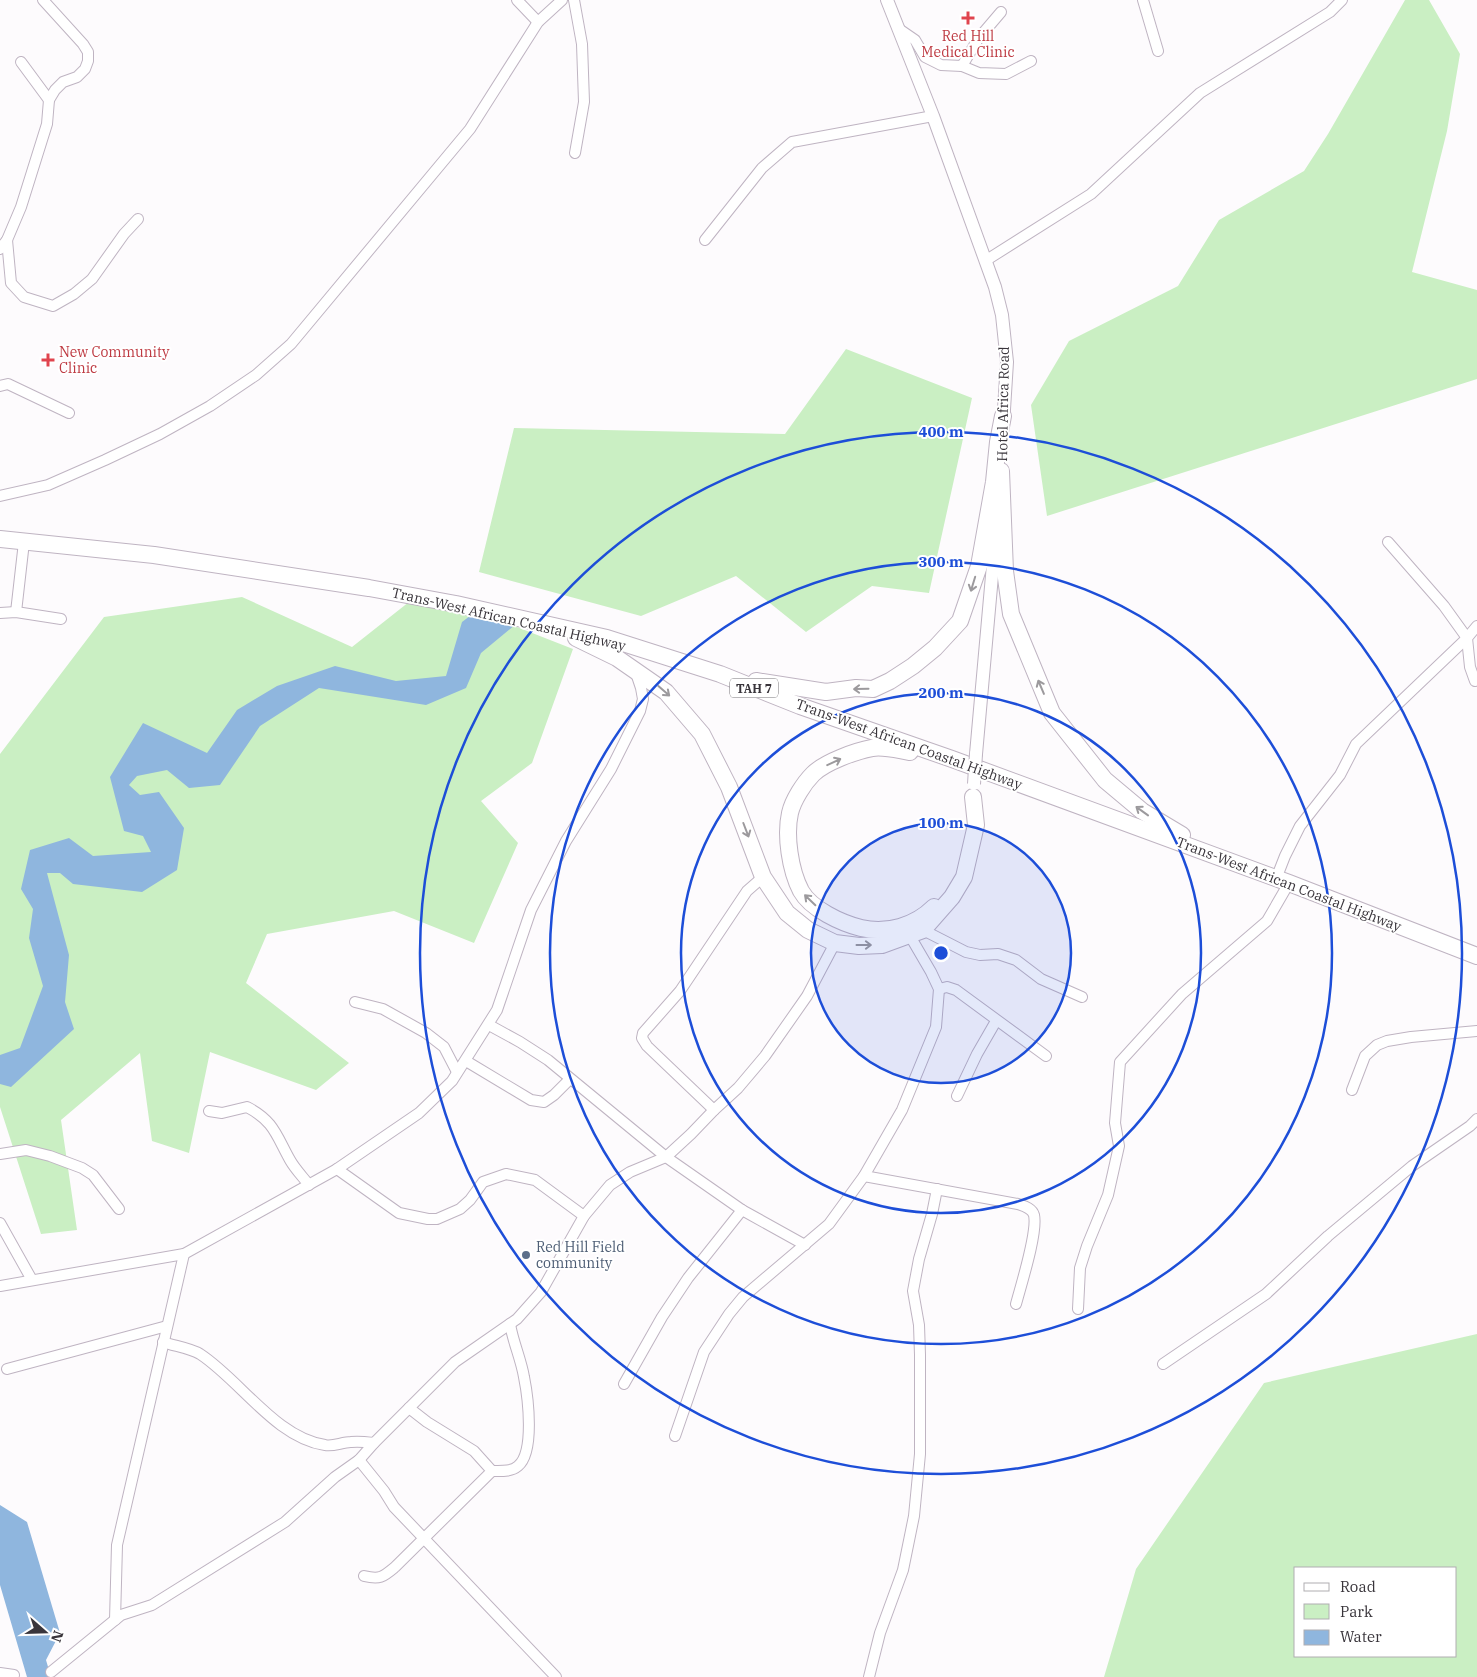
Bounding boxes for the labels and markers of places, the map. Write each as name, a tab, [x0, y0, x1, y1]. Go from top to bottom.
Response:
marker: Red Hill Medical Clinic	[961, 11, 975, 25]
place label: Red Hill Medical Clinic	[921, 27, 1015, 61]
place label: New Community Clinic	[59, 343, 170, 377]
marker: New Community Clinic	[41, 353, 55, 367]
centre of rings	[932, 944, 950, 962]
place label: Red Hill Field community	[536, 1238, 625, 1272]
marker: Red Hill Field community	[520, 1249, 532, 1261]

